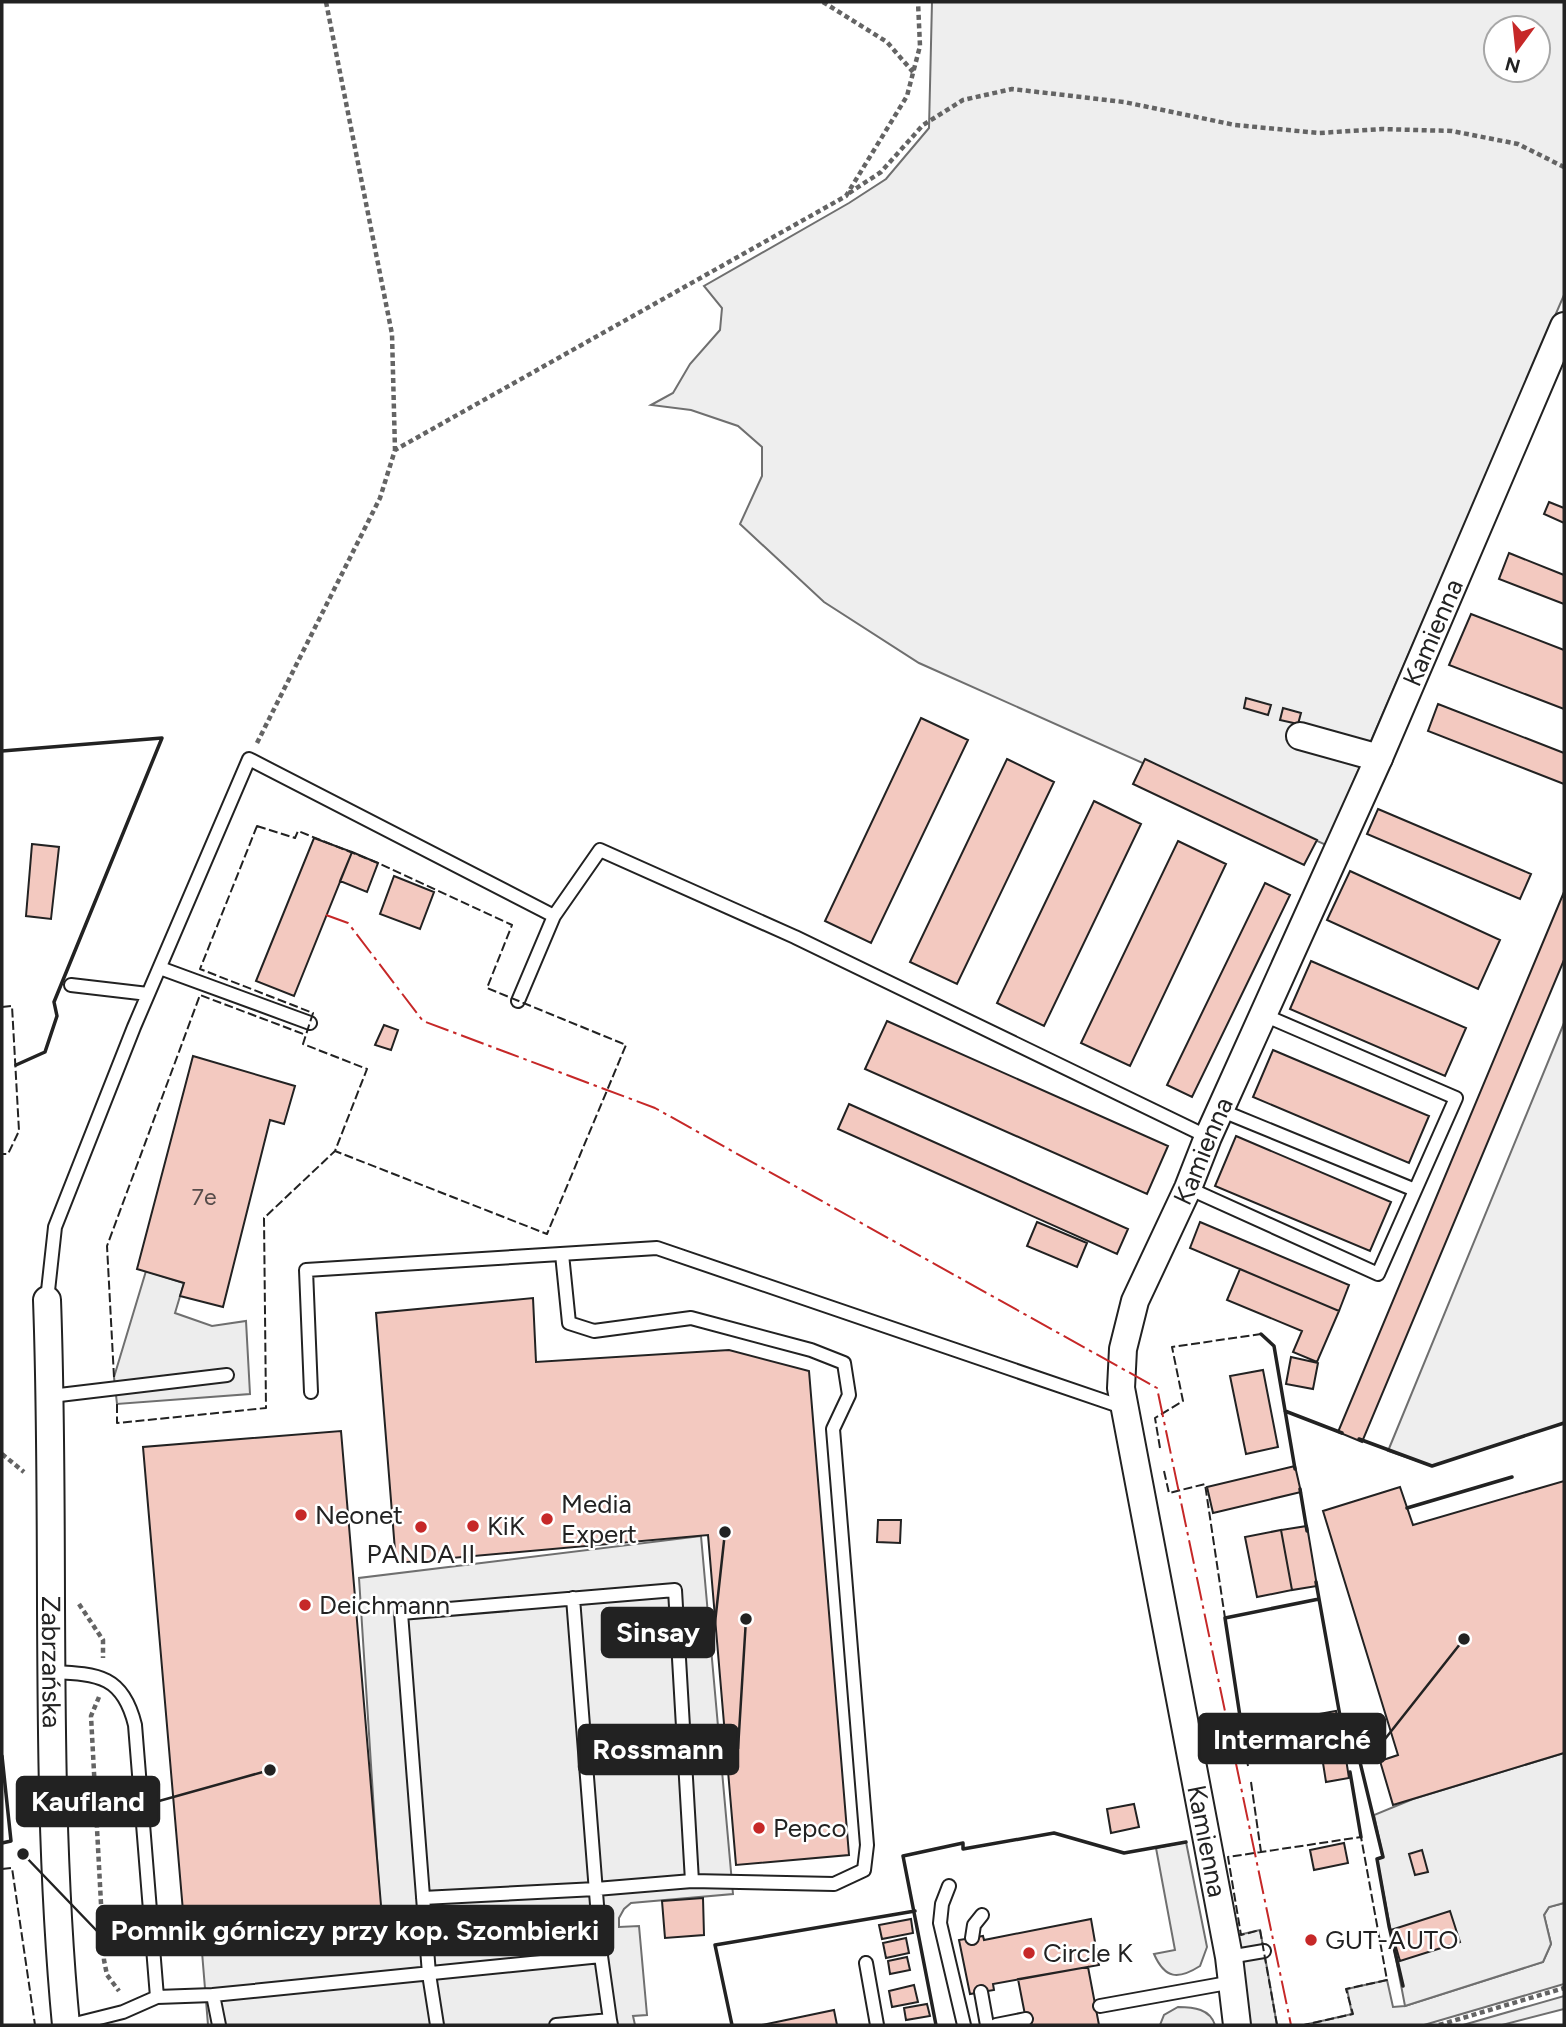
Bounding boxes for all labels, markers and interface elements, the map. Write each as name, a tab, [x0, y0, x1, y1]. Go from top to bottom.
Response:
north arrow	[1482, 14, 1552, 84]
text: N	[1503, 52, 1523, 78]
street label: Kamienna	[1396, 574, 1470, 691]
street label: Kamienna	[1166, 1092, 1240, 1210]
house number: 7e	[192, 1183, 216, 1211]
place label: Media Expert	[561, 1488, 637, 1550]
place label: Neonet	[315, 1499, 403, 1531]
marker: Neonet	[293, 1507, 309, 1523]
place label: KiK	[487, 1510, 525, 1542]
marker: Media Expert	[539, 1511, 555, 1527]
marker: KiK	[465, 1518, 481, 1534]
marker: PANDA II	[413, 1519, 429, 1535]
place label: PANDA II	[367, 1538, 475, 1570]
place label: Deichmann	[319, 1589, 450, 1621]
street label: Zabrzańska	[35, 1596, 68, 1728]
marker: Deichmann	[297, 1597, 313, 1613]
callout: Sinsay	[602, 1608, 714, 1657]
text: Sinsay	[616, 1615, 701, 1649]
callout: Intermarché	[1199, 1714, 1385, 1763]
text: Intermarché	[1213, 1722, 1371, 1756]
callout: Rossmann	[579, 1725, 738, 1774]
text: Rossmann	[592, 1732, 724, 1766]
callout: Kaufland	[17, 1777, 159, 1826]
street label: Kamienna	[1180, 1782, 1234, 1900]
text: Kaufland	[31, 1784, 145, 1818]
place label: Pepco	[773, 1812, 847, 1844]
marker: Pepco	[751, 1820, 767, 1836]
callout: Pomnik górniczy przy kop. Szombierki	[97, 1906, 613, 1955]
text: Pomnik górniczy przy kop. Szombierki	[111, 1913, 599, 1947]
place label: GUT-AUTO	[1325, 1924, 1458, 1956]
marker: GUT-AUTO	[1303, 1932, 1319, 1948]
place label: Circle K	[1043, 1937, 1133, 1969]
marker: Circle K	[1021, 1945, 1037, 1961]

